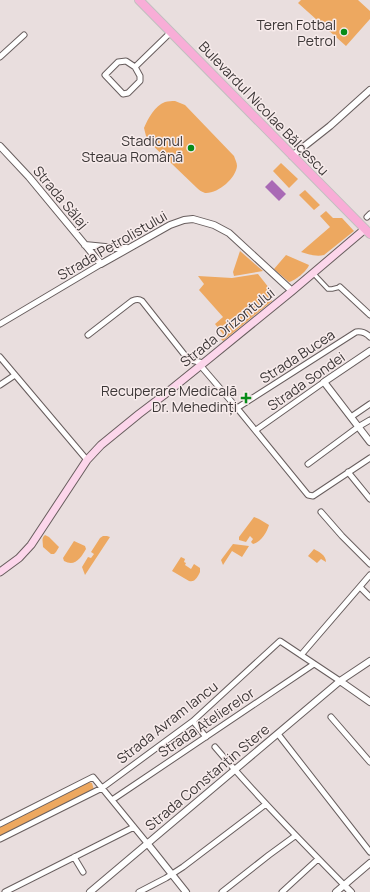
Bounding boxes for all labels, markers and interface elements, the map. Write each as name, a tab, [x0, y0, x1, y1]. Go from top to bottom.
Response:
place label: Teren Fotbal Petrol	[257, 15, 336, 50]
marker: Teren Fotbal Petrol	[339, 27, 349, 37]
street label: Bulevardul Nicolae Bălcescu	[195, 37, 333, 179]
place label: Stadionul Steaua Română	[81, 131, 183, 166]
marker: Stadionul Steaua Română	[186, 143, 196, 153]
street label: Strada Sălaj	[29, 162, 93, 232]
street label: Strada Petrolistului	[54, 206, 170, 284]
street label: Strada Orizontului	[176, 283, 278, 371]
street label: Strada Bucea	[256, 325, 338, 387]
street label: Strada Sondei	[263, 347, 349, 415]
place label: Recuperare Medicală Dr. Mehedinți	[101, 381, 237, 416]
marker: Recuperare Medicală Dr. Mehedinți	[240, 392, 252, 404]
street label: Strada Avram Iancu	[112, 676, 222, 768]
street label: Strada Atelierelor	[154, 683, 258, 761]
street label: Strada Constantin Stere	[141, 719, 273, 835]

